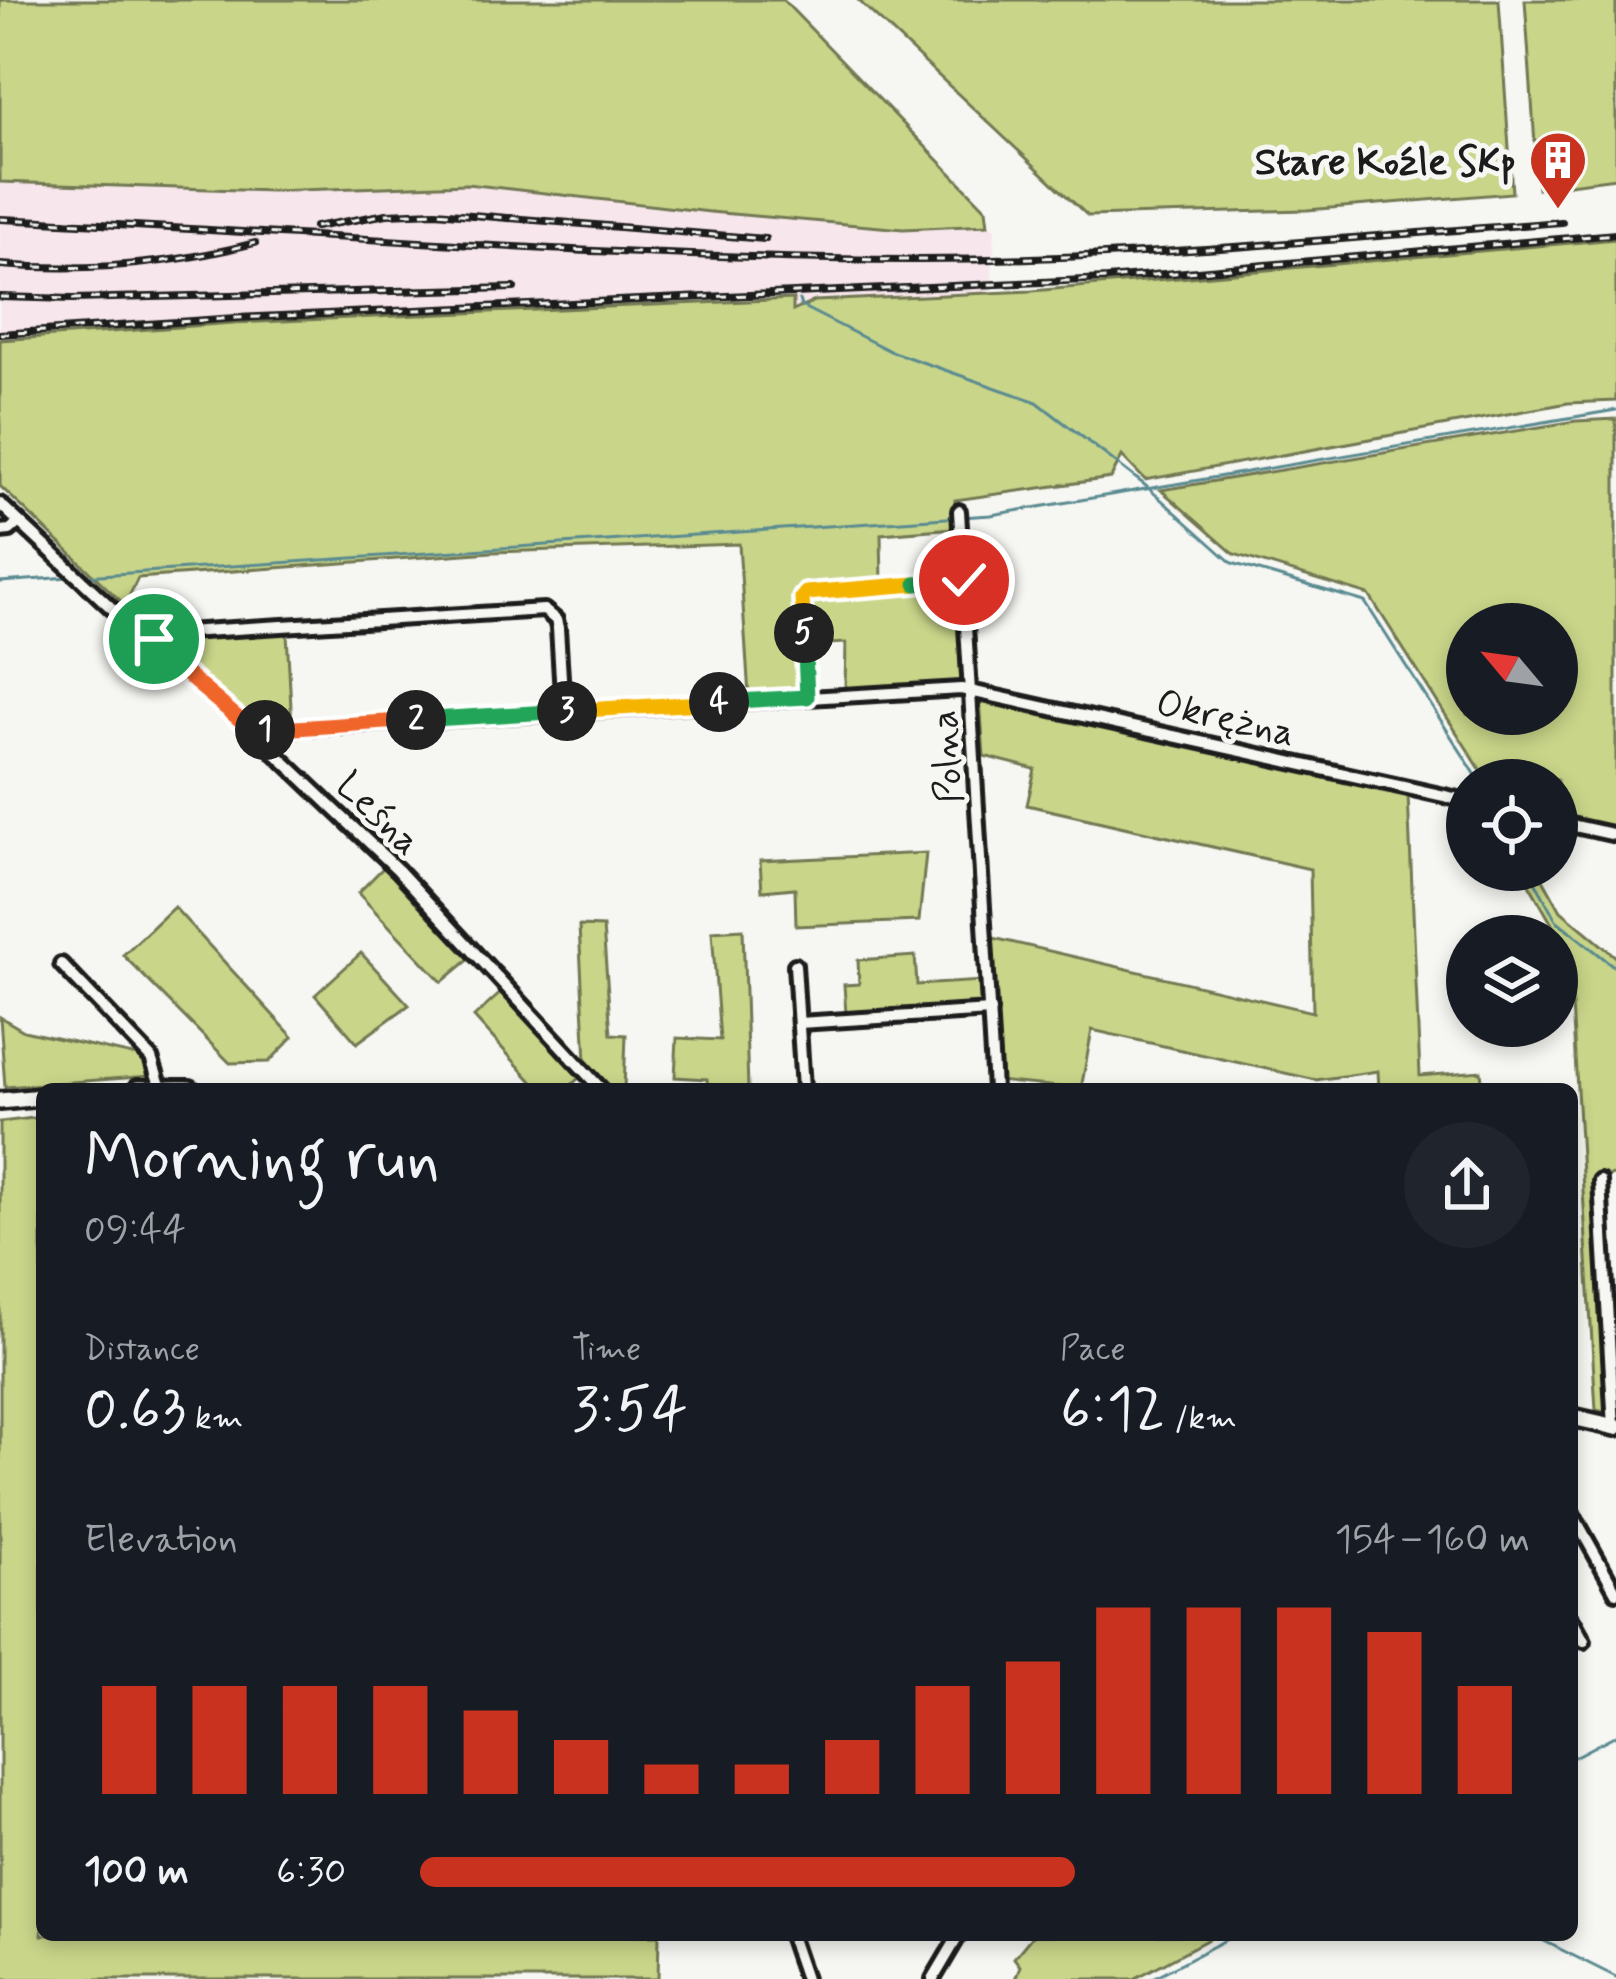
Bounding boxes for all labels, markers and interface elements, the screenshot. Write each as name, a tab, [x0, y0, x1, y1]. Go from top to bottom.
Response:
building icon: Stare Koźle SKp	[1527, 129, 1589, 211]
place label: Stare Koźle SKp	[1255, 138, 1516, 189]
pin	[913, 529, 1015, 631]
icon: check	[931, 547, 997, 613]
pin	[103, 588, 205, 690]
pin: 5	[774, 603, 834, 663]
north arrow	[1446, 603, 1578, 735]
map controls	[1446, 603, 1578, 1047]
icon: arrive	[121, 606, 187, 672]
text: 5	[794, 611, 814, 655]
pin: 4	[689, 672, 749, 732]
street label: Okrężna	[1151, 679, 1300, 760]
text: 4	[709, 680, 729, 724]
pin: 3	[537, 681, 597, 741]
text: 3	[560, 689, 574, 733]
pin: 2	[386, 690, 446, 750]
text: 2	[408, 698, 424, 742]
pin: 1	[235, 700, 295, 760]
text: 1	[258, 708, 272, 752]
street label: Polna	[920, 708, 977, 805]
button: locate	[1446, 759, 1578, 891]
street label: Leśna	[324, 761, 431, 868]
button: layers	[1446, 915, 1578, 1047]
text: Morning run	[84, 1117, 440, 1203]
button: share	[1404, 1122, 1530, 1248]
text: 09:44	[84, 1205, 186, 1256]
text: Distance	[84, 1328, 200, 1372]
text: Time	[572, 1328, 641, 1372]
text: Pace	[1060, 1328, 1126, 1372]
text: 0.63	[84, 1372, 186, 1451]
text: 3:54	[572, 1372, 688, 1451]
text: 6:12	[1060, 1372, 1165, 1451]
text: km	[186, 1397, 243, 1441]
text: /km	[1165, 1397, 1237, 1441]
text: Elevation	[84, 1515, 238, 1566]
text: 154–160 m	[1335, 1515, 1530, 1566]
text: 100 m	[84, 1847, 189, 1898]
text: 6:30	[276, 1847, 346, 1898]

